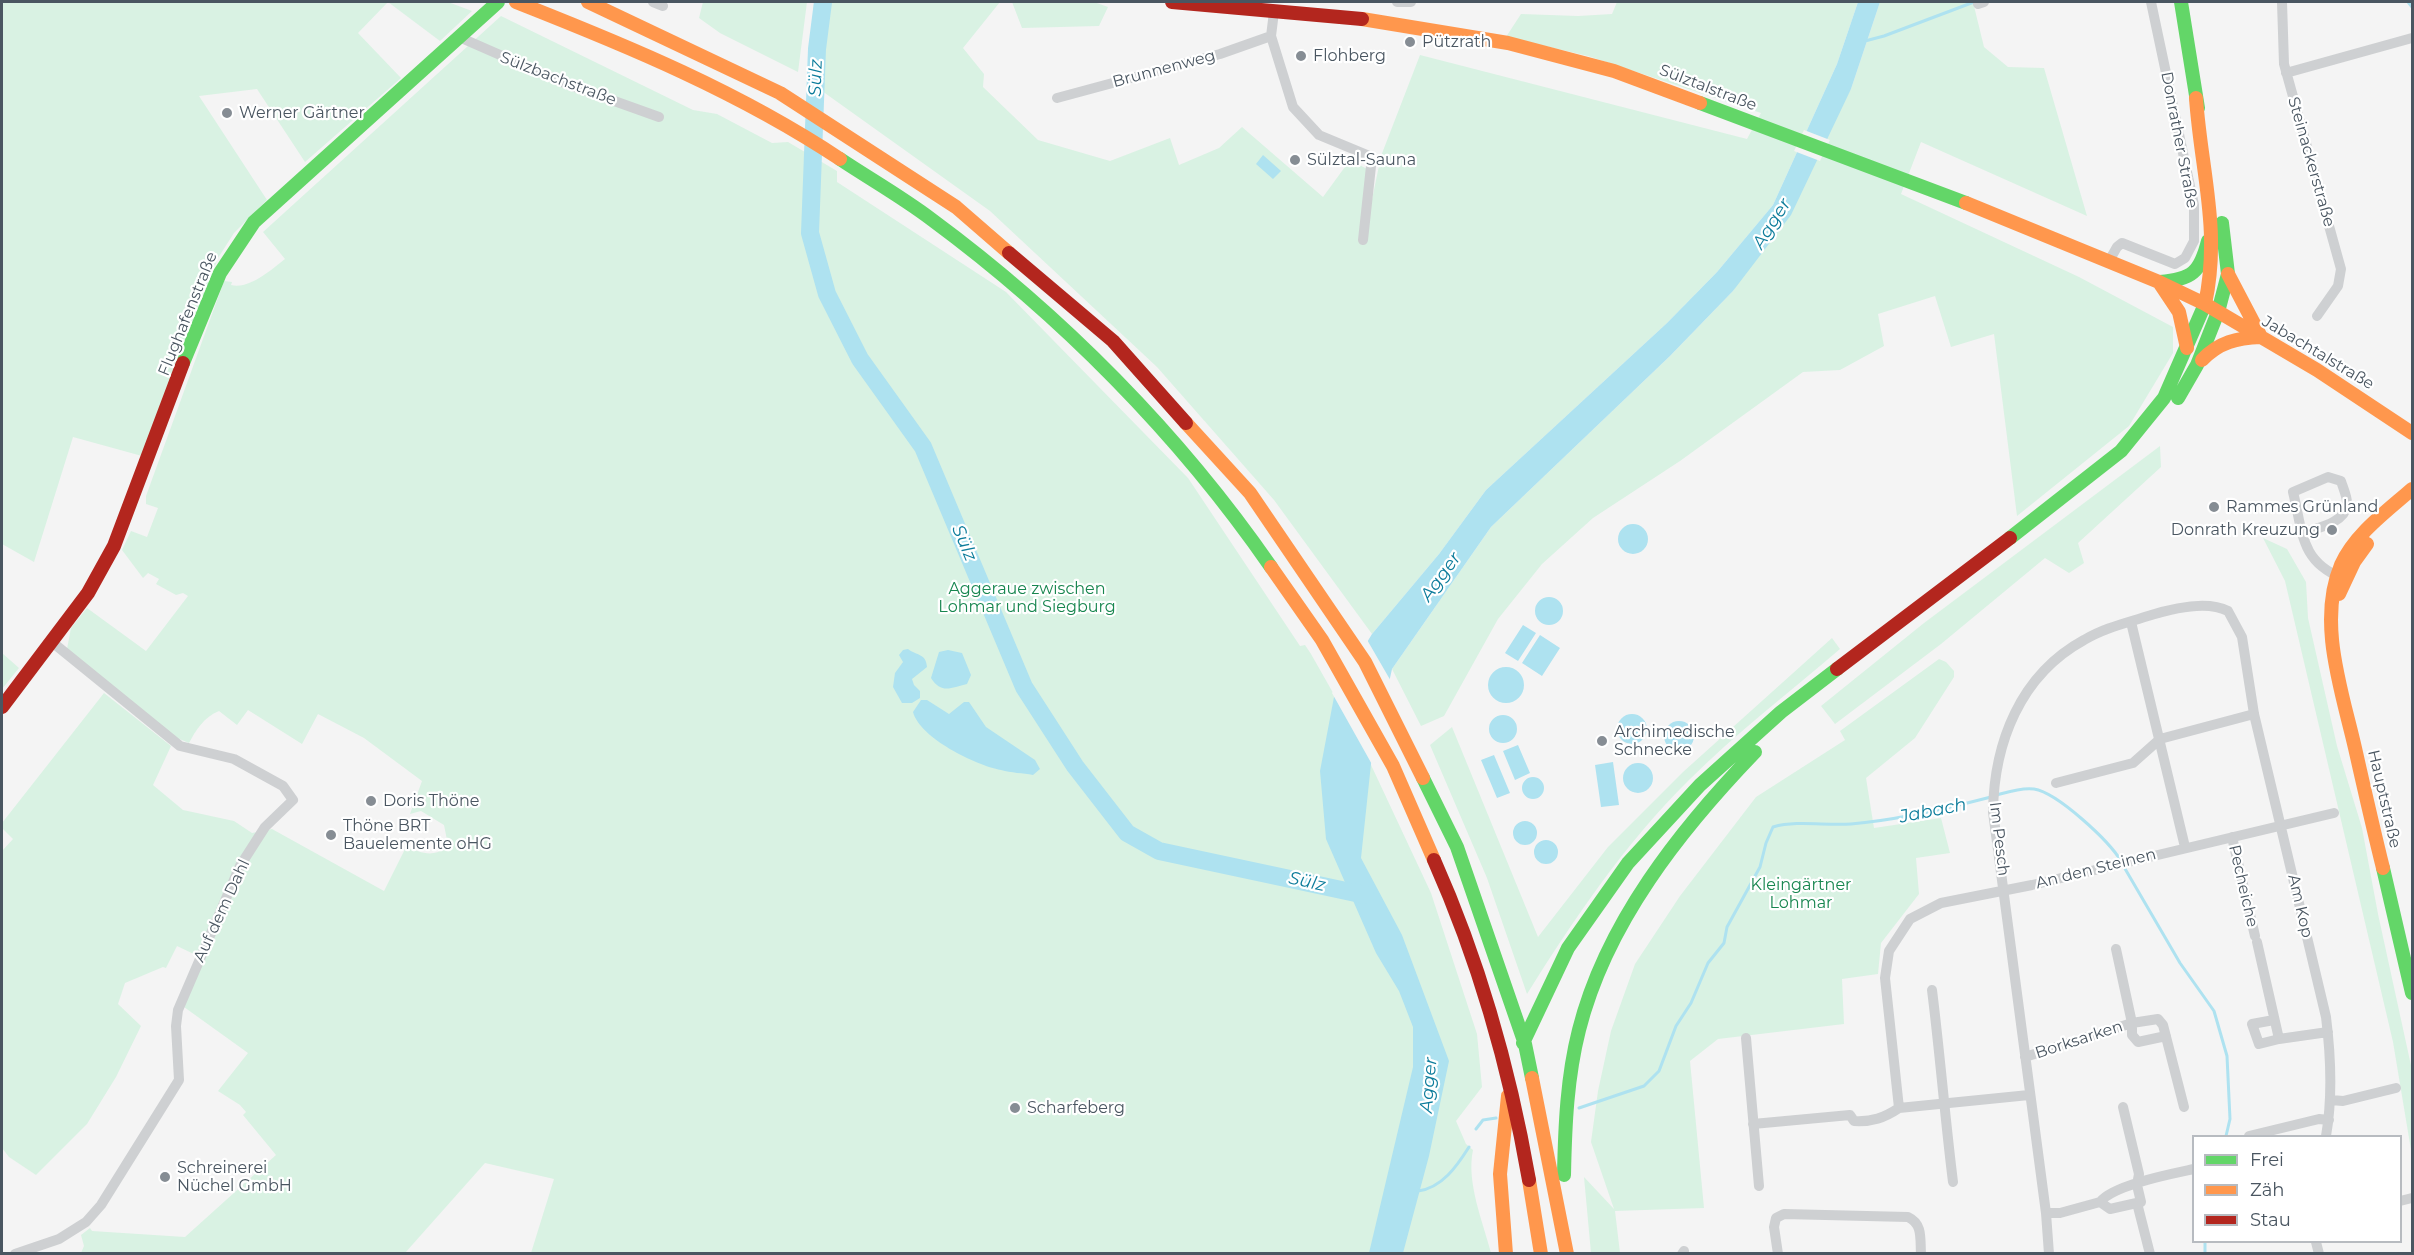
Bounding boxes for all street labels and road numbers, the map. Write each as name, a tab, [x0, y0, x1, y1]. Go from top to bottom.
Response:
street label: Brunnenweg	[1110, 46, 1218, 92]
street label: Sülzbachstraße	[497, 48, 619, 110]
street label: Sülztalstraße	[1657, 61, 1759, 115]
street label: Donrather Straße	[2156, 70, 2202, 210]
street label: Steinackerstraße	[2283, 95, 2339, 229]
street label: Flughafenstraße	[154, 249, 222, 379]
street label: Jabachtalstraße	[2259, 312, 2377, 394]
street label: Hauptstraße	[2363, 748, 2405, 850]
street label: Im Pesch	[1985, 801, 2013, 877]
street label: Pecheiche	[2224, 843, 2262, 929]
street label: An den Steinen	[2034, 845, 2158, 893]
street label: Auf dem Dahl	[190, 857, 254, 965]
street label: Am Kop	[2283, 872, 2317, 940]
street label: Borksarken	[2033, 1017, 2125, 1063]

